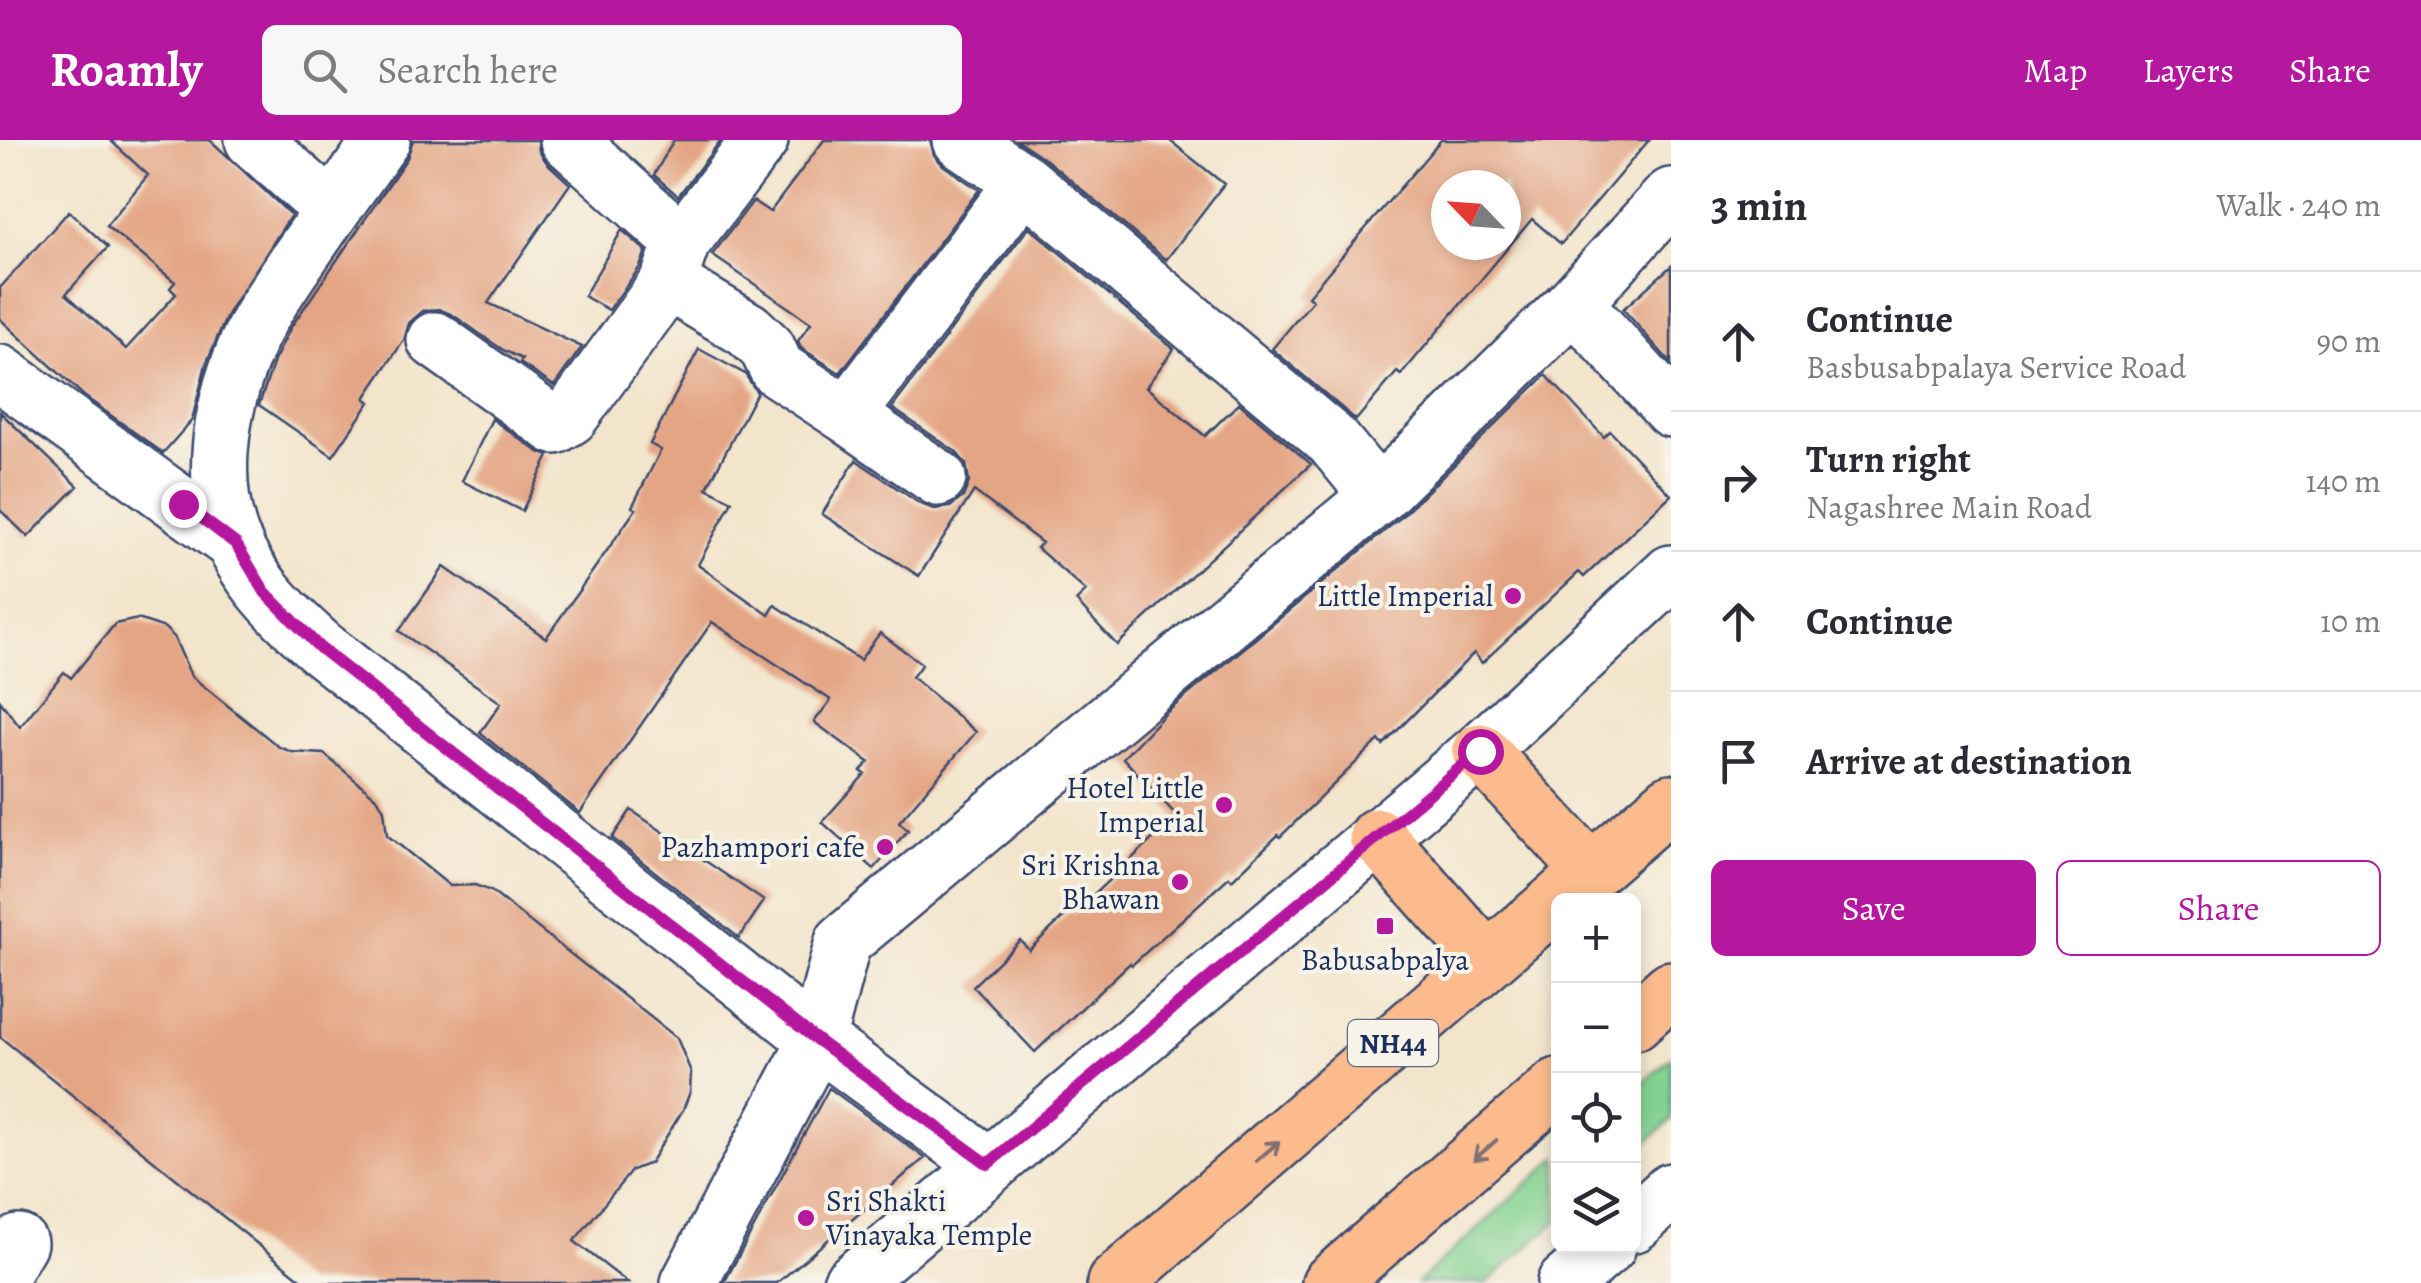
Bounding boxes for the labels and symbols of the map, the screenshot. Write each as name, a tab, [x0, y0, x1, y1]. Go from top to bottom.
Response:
north arrow	[1431, 170, 1521, 260]
route end	[161, 482, 207, 528]
place label: Little Imperial	[1317, 576, 1493, 616]
marker: Little Imperial	[1502, 585, 1524, 607]
route start	[1458, 729, 1504, 775]
place label: Hotel Little Imperial	[1066, 768, 1204, 842]
marker: Hotel Little Imperial	[1213, 794, 1235, 816]
place label: Pazhampori cafe	[660, 827, 865, 867]
marker: Pazhampori cafe	[874, 836, 896, 858]
place label: Sri Krishna Bhawan	[1021, 845, 1160, 919]
marker: Sri Krishna Bhawan	[1169, 871, 1191, 893]
marker: Babusabpalya	[1374, 915, 1396, 937]
place label: Babusabpalya	[1301, 940, 1469, 980]
road number: NH44	[1348, 1020, 1438, 1066]
one-way arrow	[1472, 1138, 1498, 1160]
one-way arrow	[1255, 1139, 1280, 1162]
place label: Sri Shakti Vinayaka Temple	[825, 1181, 1032, 1255]
marker: Sri Shakti Vinayaka Temple	[795, 1207, 817, 1229]

